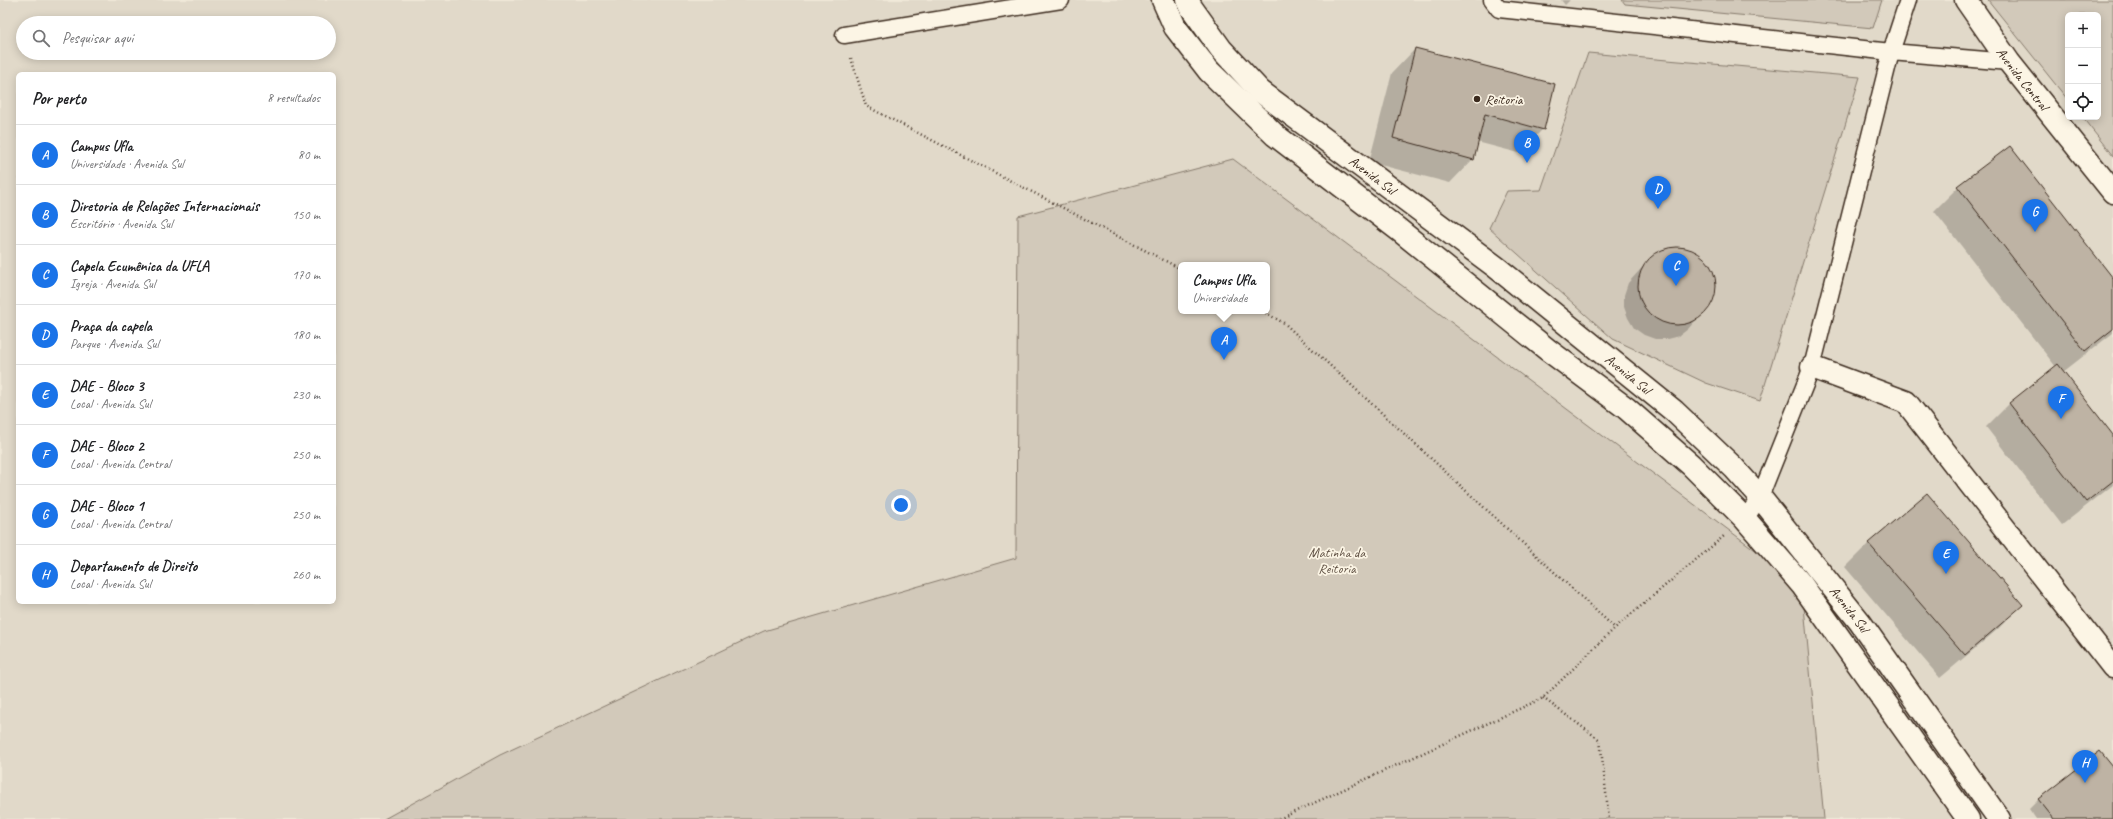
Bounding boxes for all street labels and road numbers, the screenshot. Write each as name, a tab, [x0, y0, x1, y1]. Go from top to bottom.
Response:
street label: Avenida Central	[1993, 44, 2054, 115]
street label: Avenida Sul	[1346, 152, 1401, 199]
street label: Avenida Sul	[1602, 350, 1657, 399]
street label: Avenida Sul	[1826, 583, 1874, 637]

